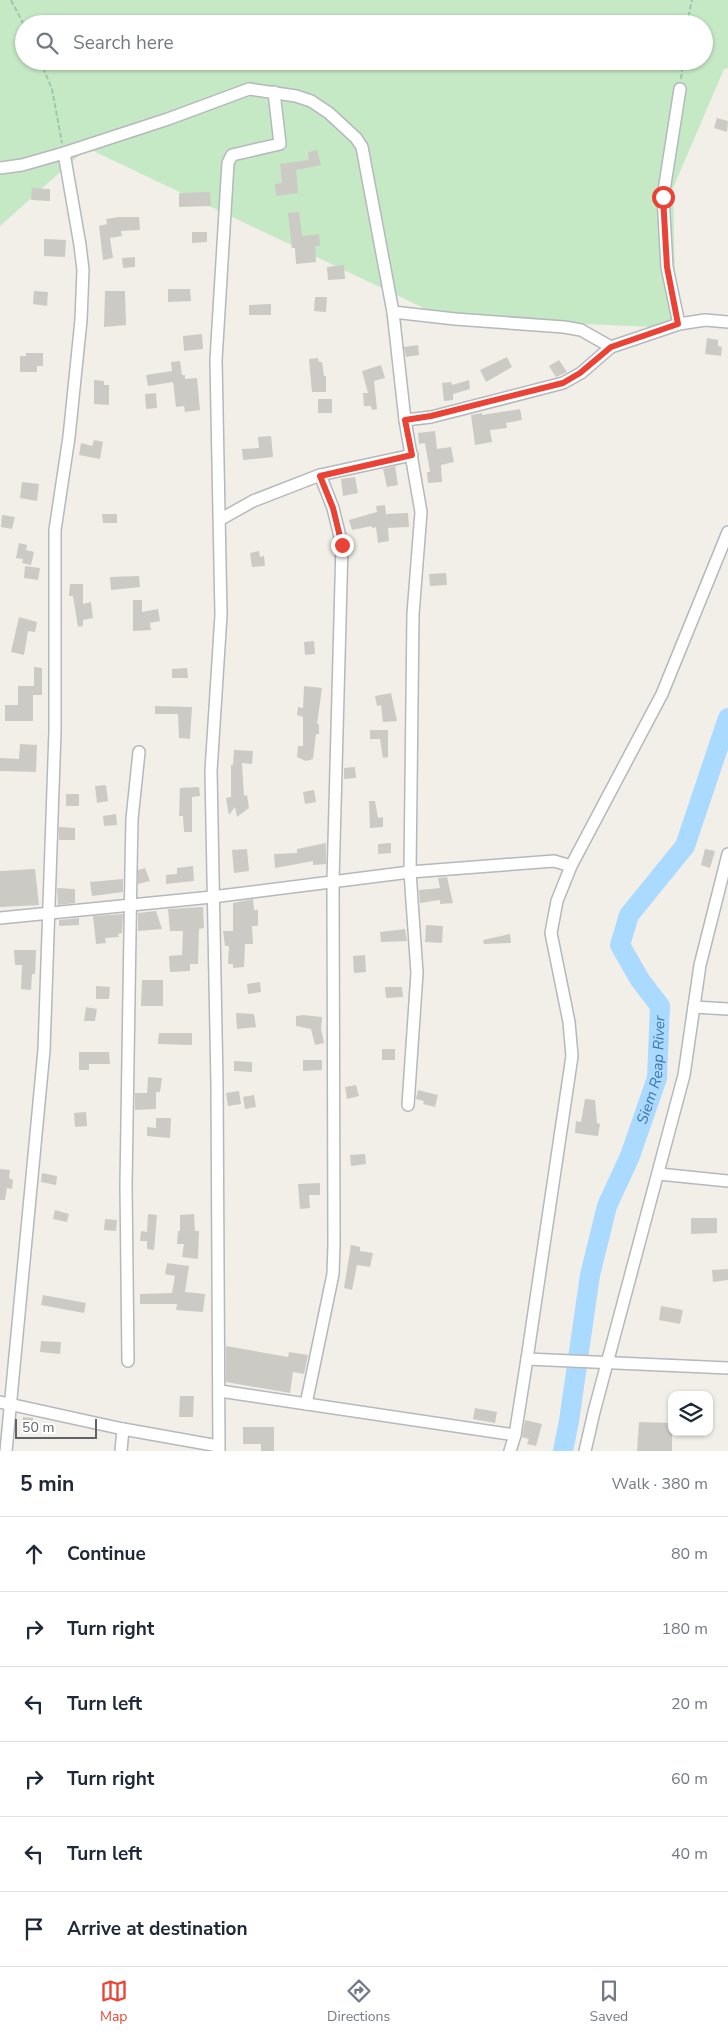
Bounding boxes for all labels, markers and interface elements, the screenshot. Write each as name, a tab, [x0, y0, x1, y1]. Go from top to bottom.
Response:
search box	[15, 15, 713, 70]
icon: search	[33, 29, 61, 57]
text: Search here	[73, 30, 174, 56]
route start	[652, 186, 675, 209]
route end	[331, 534, 354, 557]
water label: Siem Reap River	[632, 1015, 670, 1127]
map controls	[668, 1391, 713, 1436]
button: layers	[668, 1391, 713, 1436]
scale bar	[15, 1416, 98, 1439]
text: 50 m	[22, 1418, 54, 1437]
text: 5 min	[20, 1470, 74, 1498]
text: Walk · 380 m	[612, 1473, 708, 1495]
icon: ahead	[20, 1540, 48, 1568]
text: Continue	[67, 1541, 146, 1567]
text: 80 m	[671, 1543, 708, 1565]
icon: right	[20, 1615, 48, 1643]
text: Turn right	[67, 1616, 154, 1642]
text: 180 m	[661, 1618, 708, 1640]
icon: left	[20, 1690, 48, 1718]
text: Turn left	[67, 1691, 142, 1717]
text: 20 m	[671, 1693, 708, 1715]
icon: right	[20, 1765, 48, 1793]
text: Turn right	[67, 1766, 154, 1792]
text: 60 m	[671, 1768, 708, 1790]
icon: left	[20, 1840, 48, 1868]
text: Turn left	[67, 1841, 142, 1867]
text: 40 m	[671, 1843, 708, 1865]
icon: arrive	[20, 1915, 48, 1943]
text: Arrive at destination	[67, 1916, 248, 1942]
tab: Map	[100, 1977, 128, 2026]
tab: Directions	[327, 1977, 390, 2026]
tab: Saved	[590, 1977, 628, 2026]

